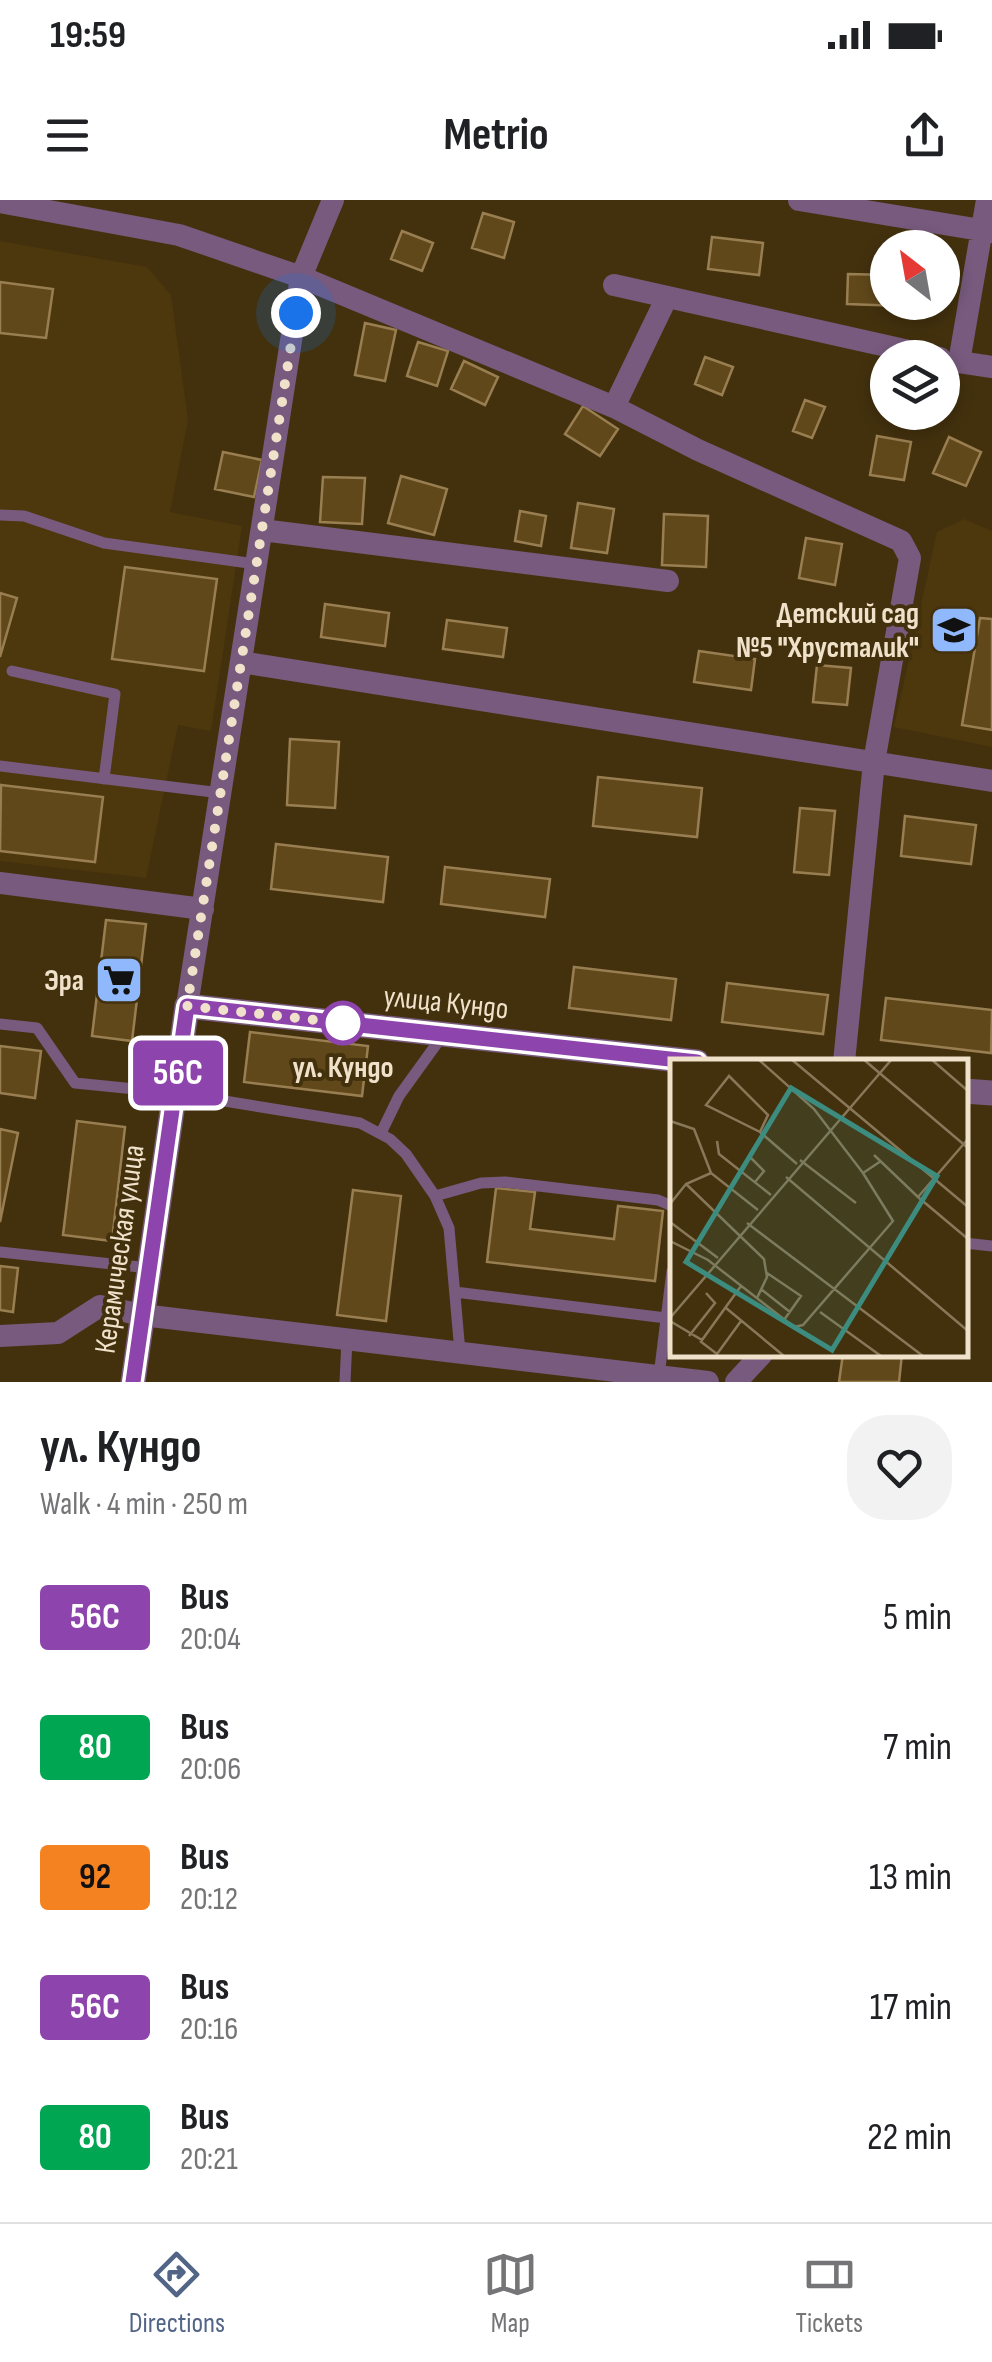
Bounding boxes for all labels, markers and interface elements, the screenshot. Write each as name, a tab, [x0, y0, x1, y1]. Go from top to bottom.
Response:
text: 19:59	[50, 13, 126, 58]
icon: menu	[40, 108, 95, 163]
text: Metrio	[443, 108, 549, 163]
icon: share	[897, 108, 952, 163]
north arrow	[870, 230, 960, 320]
map controls	[870, 230, 960, 430]
your location	[271, 288, 321, 338]
button: layers	[870, 340, 960, 430]
place label: Детский сад №5 "Хрусталик"	[736, 596, 919, 666]
school or university icon: Детский сад №5 "Хрусталик"	[928, 604, 980, 656]
supermarket icon: Эра	[93, 954, 145, 1006]
place label: Эра	[44, 963, 84, 999]
street label: улица Кундо	[382, 979, 510, 1027]
marker: ул. Кундо	[322, 1002, 364, 1044]
line badge: 56С	[120, 1040, 236, 1106]
place label: ул. Кундо	[293, 1050, 393, 1086]
text: 56С	[153, 1052, 203, 1095]
inset map	[670, 1059, 967, 1357]
street label: Керамическая улица	[88, 1142, 152, 1356]
button: heart	[847, 1415, 952, 1520]
text: ул. Кундо	[40, 1419, 202, 1476]
text: Walk · 4 min · 250 m	[40, 1485, 248, 1524]
text: Bus	[180, 1575, 229, 1620]
text: 5 min	[883, 1595, 952, 1640]
text: 56С	[70, 1596, 120, 1639]
text: 20:04	[180, 1620, 241, 1659]
text: Bus	[180, 1705, 229, 1750]
text: 7 min	[883, 1725, 952, 1770]
text: 80	[78, 1726, 112, 1769]
text: 20:06	[180, 1750, 241, 1789]
text: Bus	[180, 1835, 229, 1880]
text: 13 min	[869, 1855, 952, 1900]
text: 92	[79, 1856, 111, 1899]
text: 20:12	[180, 1880, 238, 1919]
text: Bus	[180, 1965, 229, 2010]
text: 17 min	[870, 1985, 952, 2030]
text: 56С	[70, 1986, 120, 2029]
text: 20:16	[180, 2010, 238, 2049]
text: Bus	[180, 2095, 229, 2140]
text: 22 min	[867, 2115, 952, 2160]
text: 80	[78, 2116, 112, 2159]
text: 20:21	[180, 2140, 238, 2179]
tab: Directions	[129, 2247, 225, 2340]
tab: Map	[483, 2247, 538, 2340]
tab: Tickets	[796, 2247, 863, 2340]

